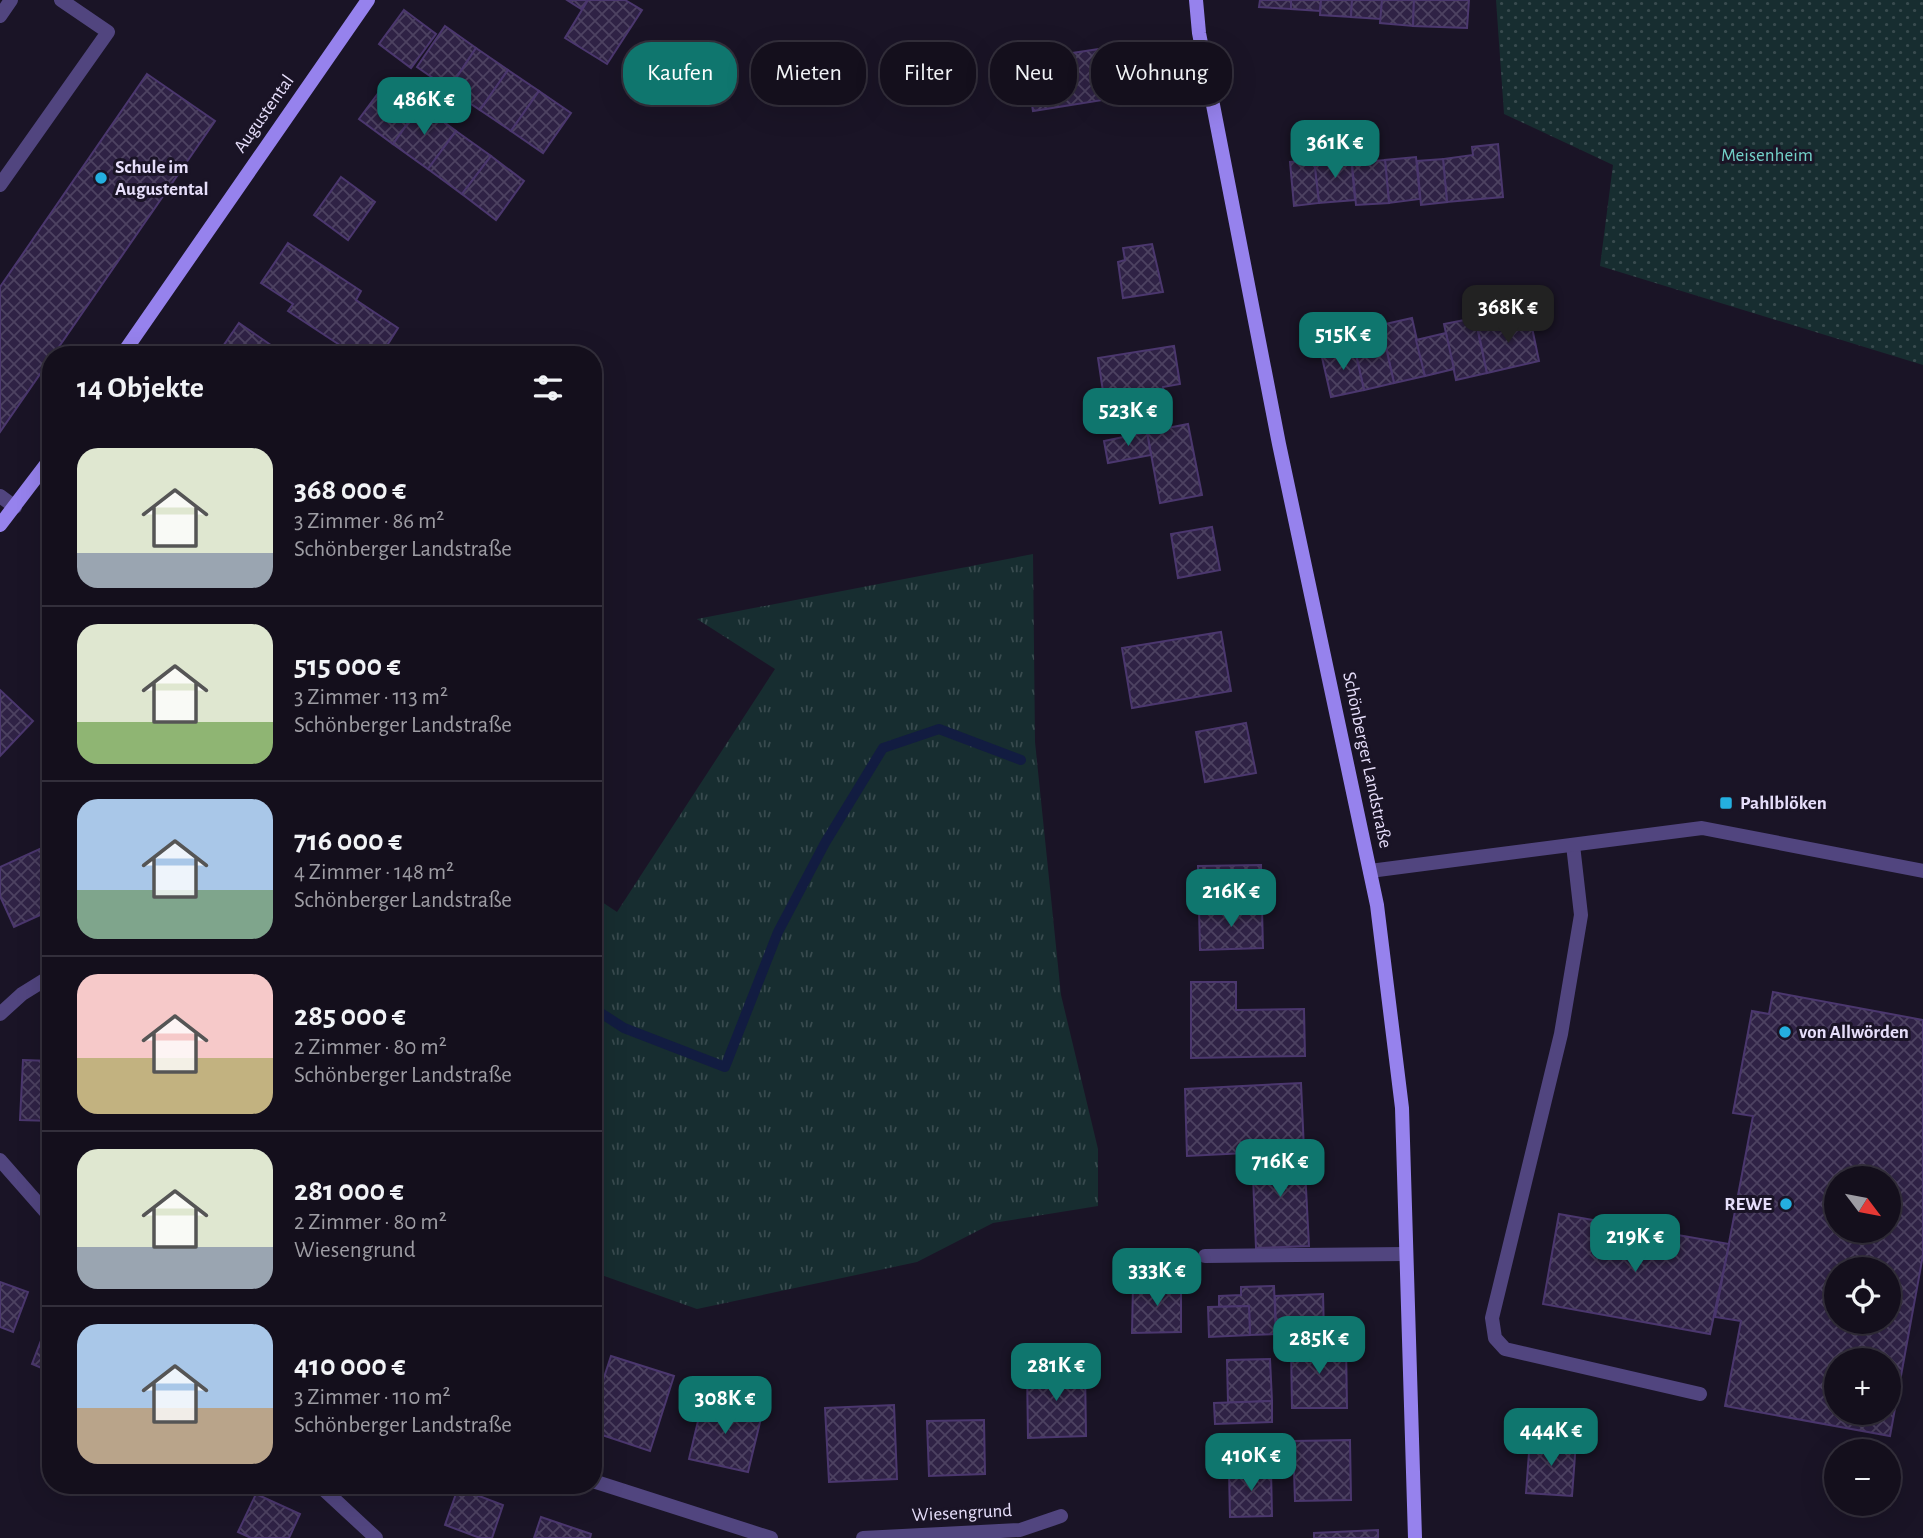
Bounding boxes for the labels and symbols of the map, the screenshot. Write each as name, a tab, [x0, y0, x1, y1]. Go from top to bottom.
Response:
street label: Augustental	[230, 72, 298, 156]
pin: 486K €	[367, 78, 481, 137]
pin: 361K €	[1278, 120, 1392, 180]
park label: Meisenheim	[1721, 146, 1813, 165]
place label: Schule im Augustental	[115, 158, 209, 199]
marker: Schule im Augustental	[93, 170, 109, 186]
pin: 368K €	[1451, 286, 1565, 345]
pin: 515K €	[1286, 312, 1400, 372]
pin: 523K €	[1071, 388, 1185, 448]
street label: Schönberger Landstraße	[1339, 670, 1395, 850]
place label: Pahlblöken	[1740, 794, 1827, 813]
marker: Pahlblöken	[1718, 795, 1734, 811]
pin: 216K €	[1174, 870, 1288, 929]
place label: von Allwörden	[1799, 1023, 1909, 1042]
marker: von Allwörden	[1777, 1024, 1793, 1040]
pin: 716K €	[1223, 1140, 1337, 1199]
north arrow	[1824, 1166, 1900, 1242]
place label: REWE	[1724, 1195, 1772, 1214]
marker: REWE	[1778, 1196, 1794, 1212]
pin: 219K €	[1578, 1214, 1692, 1274]
pin: 333K €	[1100, 1248, 1214, 1308]
pin: 285K €	[1262, 1316, 1376, 1376]
pin: 281K €	[999, 1344, 1113, 1403]
pin: 308K €	[668, 1376, 782, 1436]
pin: 444K €	[1494, 1408, 1608, 1468]
pin: 410K €	[1194, 1434, 1308, 1493]
street label: Wiesengrund	[911, 1501, 1013, 1525]

